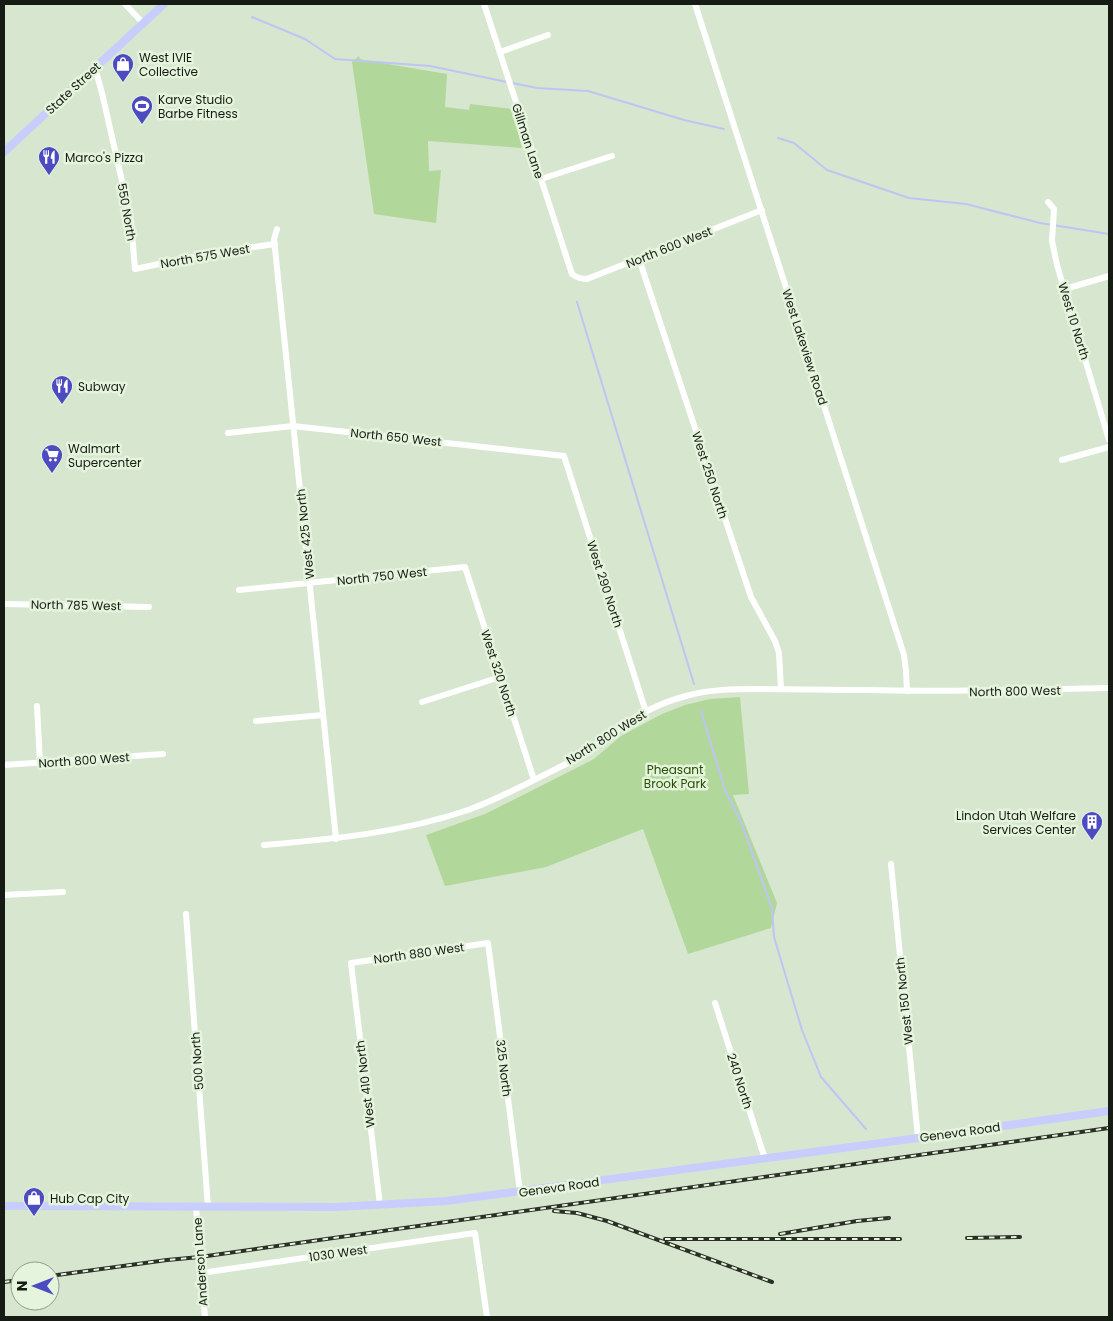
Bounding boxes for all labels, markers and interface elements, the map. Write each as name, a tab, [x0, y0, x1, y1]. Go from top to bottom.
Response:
place label: West IVIE Collective	[139, 49, 198, 80]
shop icon: West IVIE Collective	[111, 52, 135, 83]
street label: State Street	[42, 58, 104, 118]
place label: Karve Studio Barbe Fitness	[158, 91, 238, 122]
sports icon: Karve Studio Barbe Fitness	[130, 94, 154, 125]
street label: Gillman Lane	[508, 101, 548, 181]
restaurant icon: Marco's Pizza	[37, 145, 61, 176]
place label: Marco's Pizza	[65, 149, 143, 166]
street label: 550 North	[114, 182, 140, 242]
street label: North 600 West	[623, 222, 715, 272]
street label: North 575 West	[159, 240, 251, 272]
street label: West 10 North	[1054, 280, 1094, 362]
street label: West Lakeview Road	[778, 287, 832, 407]
restaurant icon: Subway	[50, 374, 74, 405]
place label: Subway	[78, 378, 126, 395]
street label: North 650 West	[350, 424, 442, 450]
street label: West 250 North	[688, 429, 732, 521]
place label: Walmart Supercenter	[68, 440, 142, 471]
supermarket icon: Walmart Supercenter	[40, 443, 64, 474]
street label: West 425 North	[292, 488, 318, 580]
street label: West 290 North	[583, 538, 627, 630]
street label: North 750 West	[336, 563, 428, 589]
street label: North 785 West	[31, 596, 121, 614]
street label: West 320 North	[477, 627, 521, 719]
street label: North 800 West	[969, 682, 1061, 700]
street label: North 800 West	[563, 706, 649, 768]
street label: North 800 West	[38, 748, 130, 772]
park label: Pheasant Brook Park	[644, 761, 707, 792]
place label: Lindon Utah Welfare Services Center	[956, 807, 1077, 838]
building icon: Lindon Utah Welfare Services Center	[1080, 810, 1104, 841]
street label: North 880 West	[373, 938, 465, 968]
street label: West 150 North	[891, 956, 917, 1046]
street label: 500 North	[186, 1031, 208, 1091]
street label: 325 North	[492, 1038, 516, 1098]
street label: West 410 North	[351, 1039, 379, 1129]
street label: 240 North	[723, 1051, 757, 1111]
street label: Geneva Road	[919, 1118, 1001, 1146]
street label: Geneva Road	[518, 1173, 600, 1201]
shop icon: Hub Cap City	[22, 1186, 46, 1217]
place label: Hub Cap City	[50, 1190, 130, 1207]
street label: Anderson Lane	[188, 1217, 212, 1307]
street label: 1030 West	[308, 1240, 368, 1266]
north arrow	[10, 1261, 60, 1311]
text: N	[12, 1281, 32, 1291]

